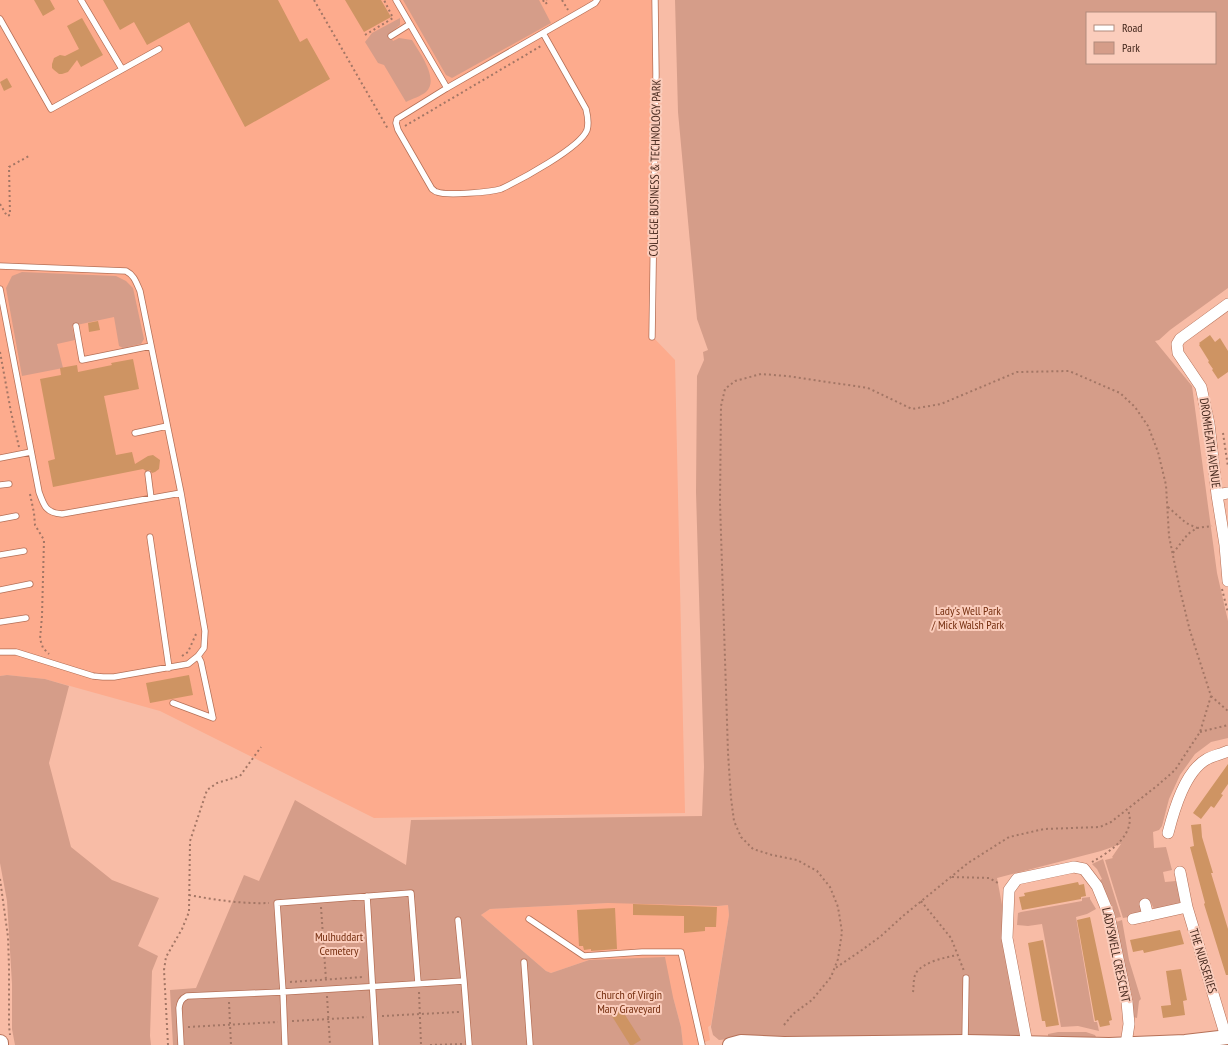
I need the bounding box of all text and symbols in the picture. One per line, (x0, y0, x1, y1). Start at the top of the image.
legend (1086, 12, 1216, 64)
text: Road (1122, 20, 1142, 35)
text: Park (1122, 40, 1140, 55)
street label: COLLEGE BUSINESS & TECHNOLOGY PARK (645, 79, 664, 257)
street label: DROMHEATH AVENUE (1197, 397, 1224, 489)
park label: Lady's Well Park / Mick Walsh Park (931, 603, 1004, 632)
street label: LADYSWELL CRESCENT (1099, 906, 1134, 1004)
street label: THE NURSERIES (1186, 927, 1220, 995)
park label: Mulhuddart Cemetery (315, 929, 364, 958)
park label: Church of Virgin Mary Graveyard (596, 987, 662, 1016)

